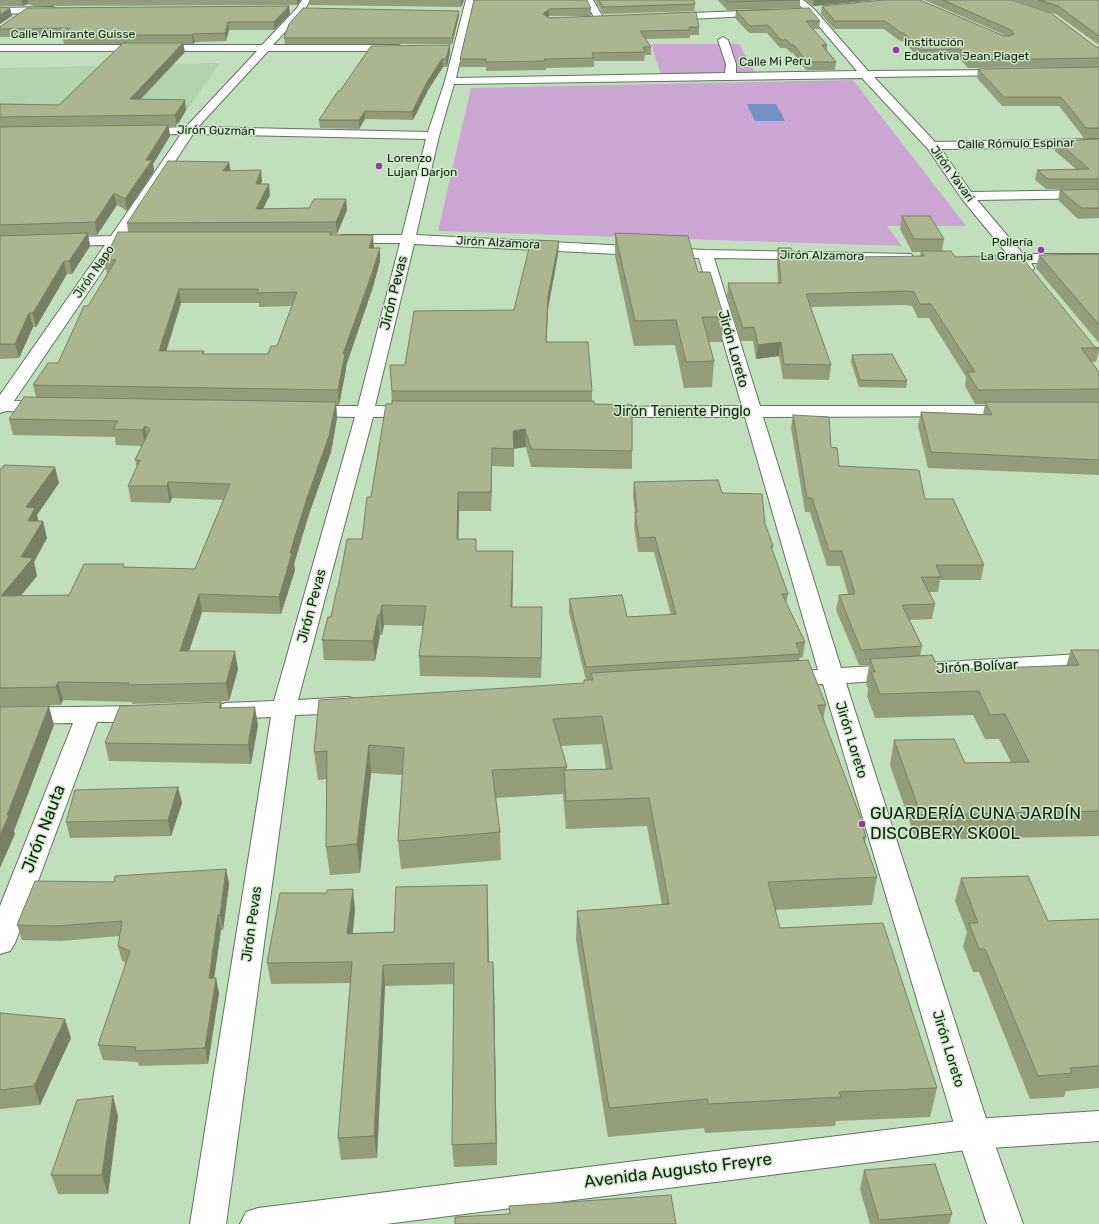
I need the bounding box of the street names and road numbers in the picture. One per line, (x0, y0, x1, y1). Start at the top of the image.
street label: Calle Almirante Guisse (11, 28, 135, 42)
street label: Calle Mi Peru (739, 54, 811, 70)
street label: Jirón Guzmán (177, 123, 255, 139)
street label: Calle Rómulo Espinar (957, 136, 1075, 152)
street label: Jirón Yavari (927, 143, 977, 205)
street label: Jirón Alzamora (455, 234, 541, 252)
street label: Jirón Napo (71, 243, 117, 301)
street label: Jirón Alzamora (780, 248, 864, 264)
street label: Jirón Pevas (377, 254, 411, 332)
street label: Jirón Loreto (714, 308, 752, 390)
street label: Jirón Teniente Pinglo (613, 404, 751, 420)
street label: Jirón Pevas (294, 567, 330, 645)
street label: Jirón Bolívar (936, 656, 1018, 678)
street label: Jirón Loreto (831, 699, 871, 781)
street label: Jirón Nauta (18, 782, 70, 876)
street label: Jirón Pevas (238, 885, 266, 963)
street label: Jirón Loreto (928, 1008, 968, 1090)
street label: Avenida Augusto Freyre (583, 1149, 773, 1193)

